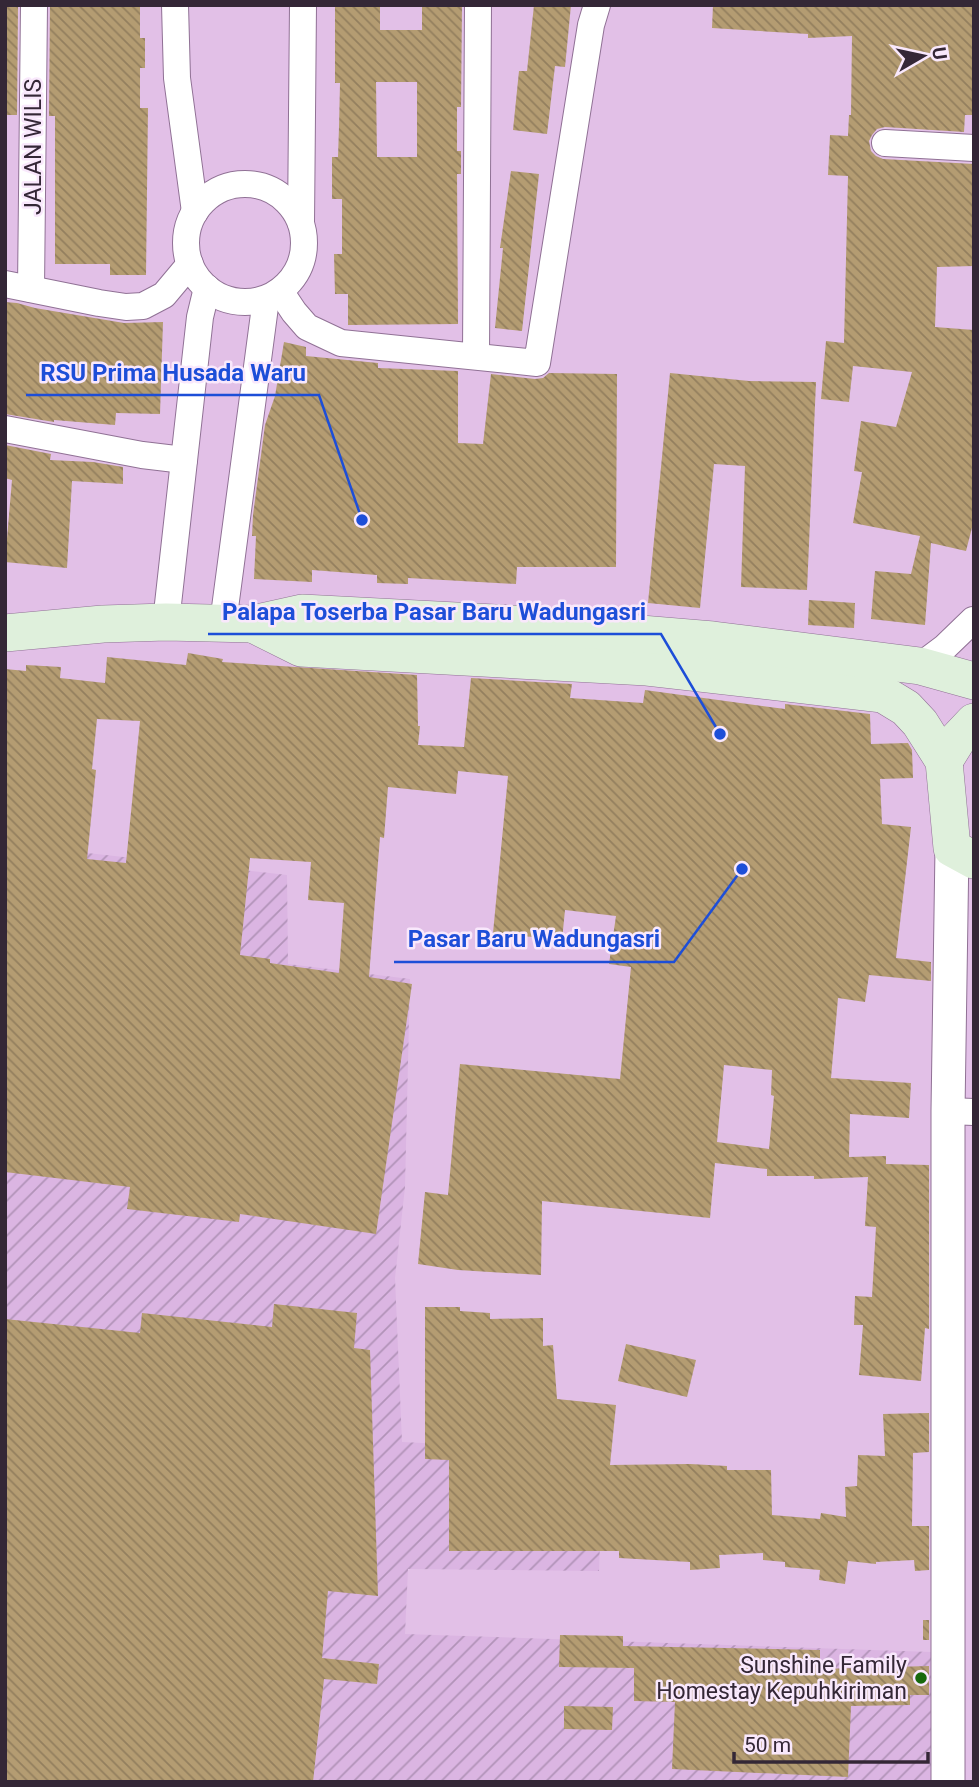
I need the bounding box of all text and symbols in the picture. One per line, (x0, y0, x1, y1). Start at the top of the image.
north arrow (888, 21, 958, 91)
text: U (927, 45, 952, 61)
street label: JALAN WILIS (20, 79, 47, 215)
callout: RSU Prima Husada Waru (26, 350, 319, 395)
text: RSU Prima Husada Waru (40, 359, 306, 387)
callout: Palapa Toserba Pasar Baru Wadungasri (208, 589, 661, 634)
text: Palapa Toserba Pasar Baru Wadungasri (222, 598, 646, 626)
callout: Pasar Baru Wadungasri (394, 917, 674, 962)
text: Pasar Baru Wadungasri (408, 925, 660, 953)
place label: Sunshine Family Homestay Kepuhkiriman (656, 1652, 907, 1705)
marker: Sunshine Family Homestay Kepuhkiriman (913, 1670, 929, 1686)
scale bar (734, 1720, 928, 1764)
text: 50 m (744, 1733, 791, 1757)

